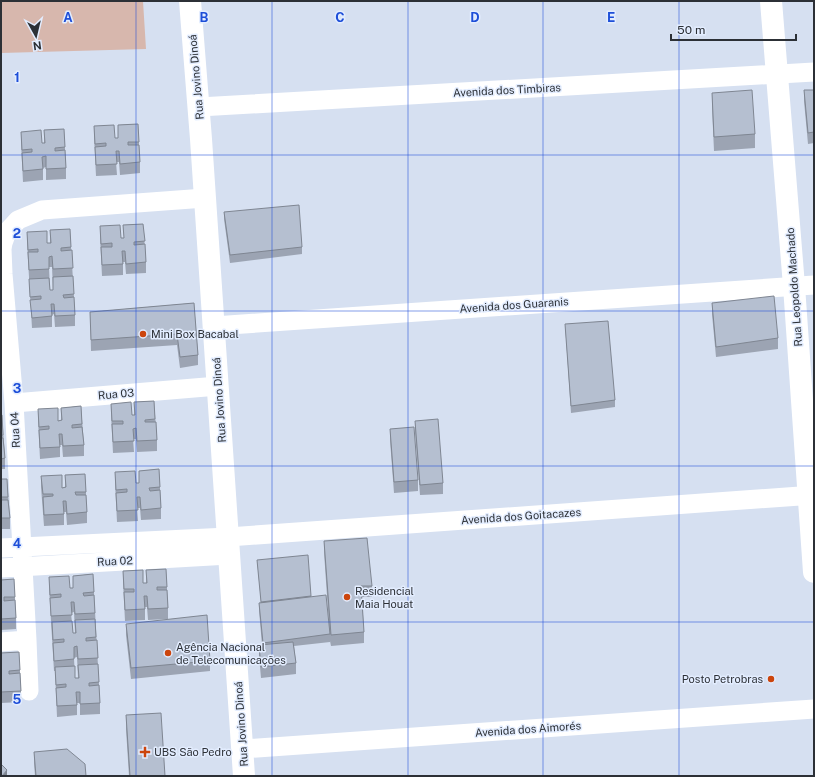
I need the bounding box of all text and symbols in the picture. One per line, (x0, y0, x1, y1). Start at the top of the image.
text: A (63, 10, 73, 25)
text: B (200, 10, 209, 25)
text: C (335, 10, 345, 25)
text: D (470, 10, 480, 25)
text: E (607, 10, 615, 25)
north arrow (16, 16, 56, 56)
scale bar (671, 16, 796, 42)
text: 50 m (677, 23, 705, 37)
street label: Rua Jovino Dinoá (186, 34, 206, 120)
text: N (32, 39, 42, 52)
text: 1 (14, 70, 20, 85)
street label: Avenida dos Timbiras (453, 81, 562, 99)
text: 2 (13, 226, 21, 241)
street label: Rua Leopoldo Machado (784, 227, 804, 347)
street label: Avenida dos Guaranis (459, 295, 569, 315)
place label: Mini Box Bacabal (151, 328, 239, 340)
marker: Mini Box Bacabal (138, 329, 148, 339)
street label: Rua Jovino Dinoá (210, 357, 228, 443)
text: 3 (13, 381, 22, 396)
street label: Rua 03 (97, 386, 135, 402)
street label: Rua 04 (8, 412, 22, 448)
street label: Avenida dos Goitacazes (461, 506, 582, 526)
text: 4 (13, 536, 22, 551)
street label: Rua 02 (97, 554, 134, 568)
place label: Residencial Maia Houat (355, 585, 414, 610)
marker: Residencial Maia Houat (342, 592, 352, 602)
place label: Agência Nacional de Telecomunicações (176, 641, 286, 667)
marker: Agência Nacional de Telecomunicações (163, 648, 173, 658)
place label: Posto Petrobras (682, 673, 763, 685)
marker: Posto Petrobras (766, 674, 776, 684)
street label: Rua Jovino Dinoá (232, 681, 250, 767)
text: 5 (13, 692, 22, 707)
street label: Avenida dos Aimorés (475, 719, 582, 739)
marker: UBS São Pedro (139, 746, 151, 758)
place label: UBS São Pedro (154, 746, 232, 758)

